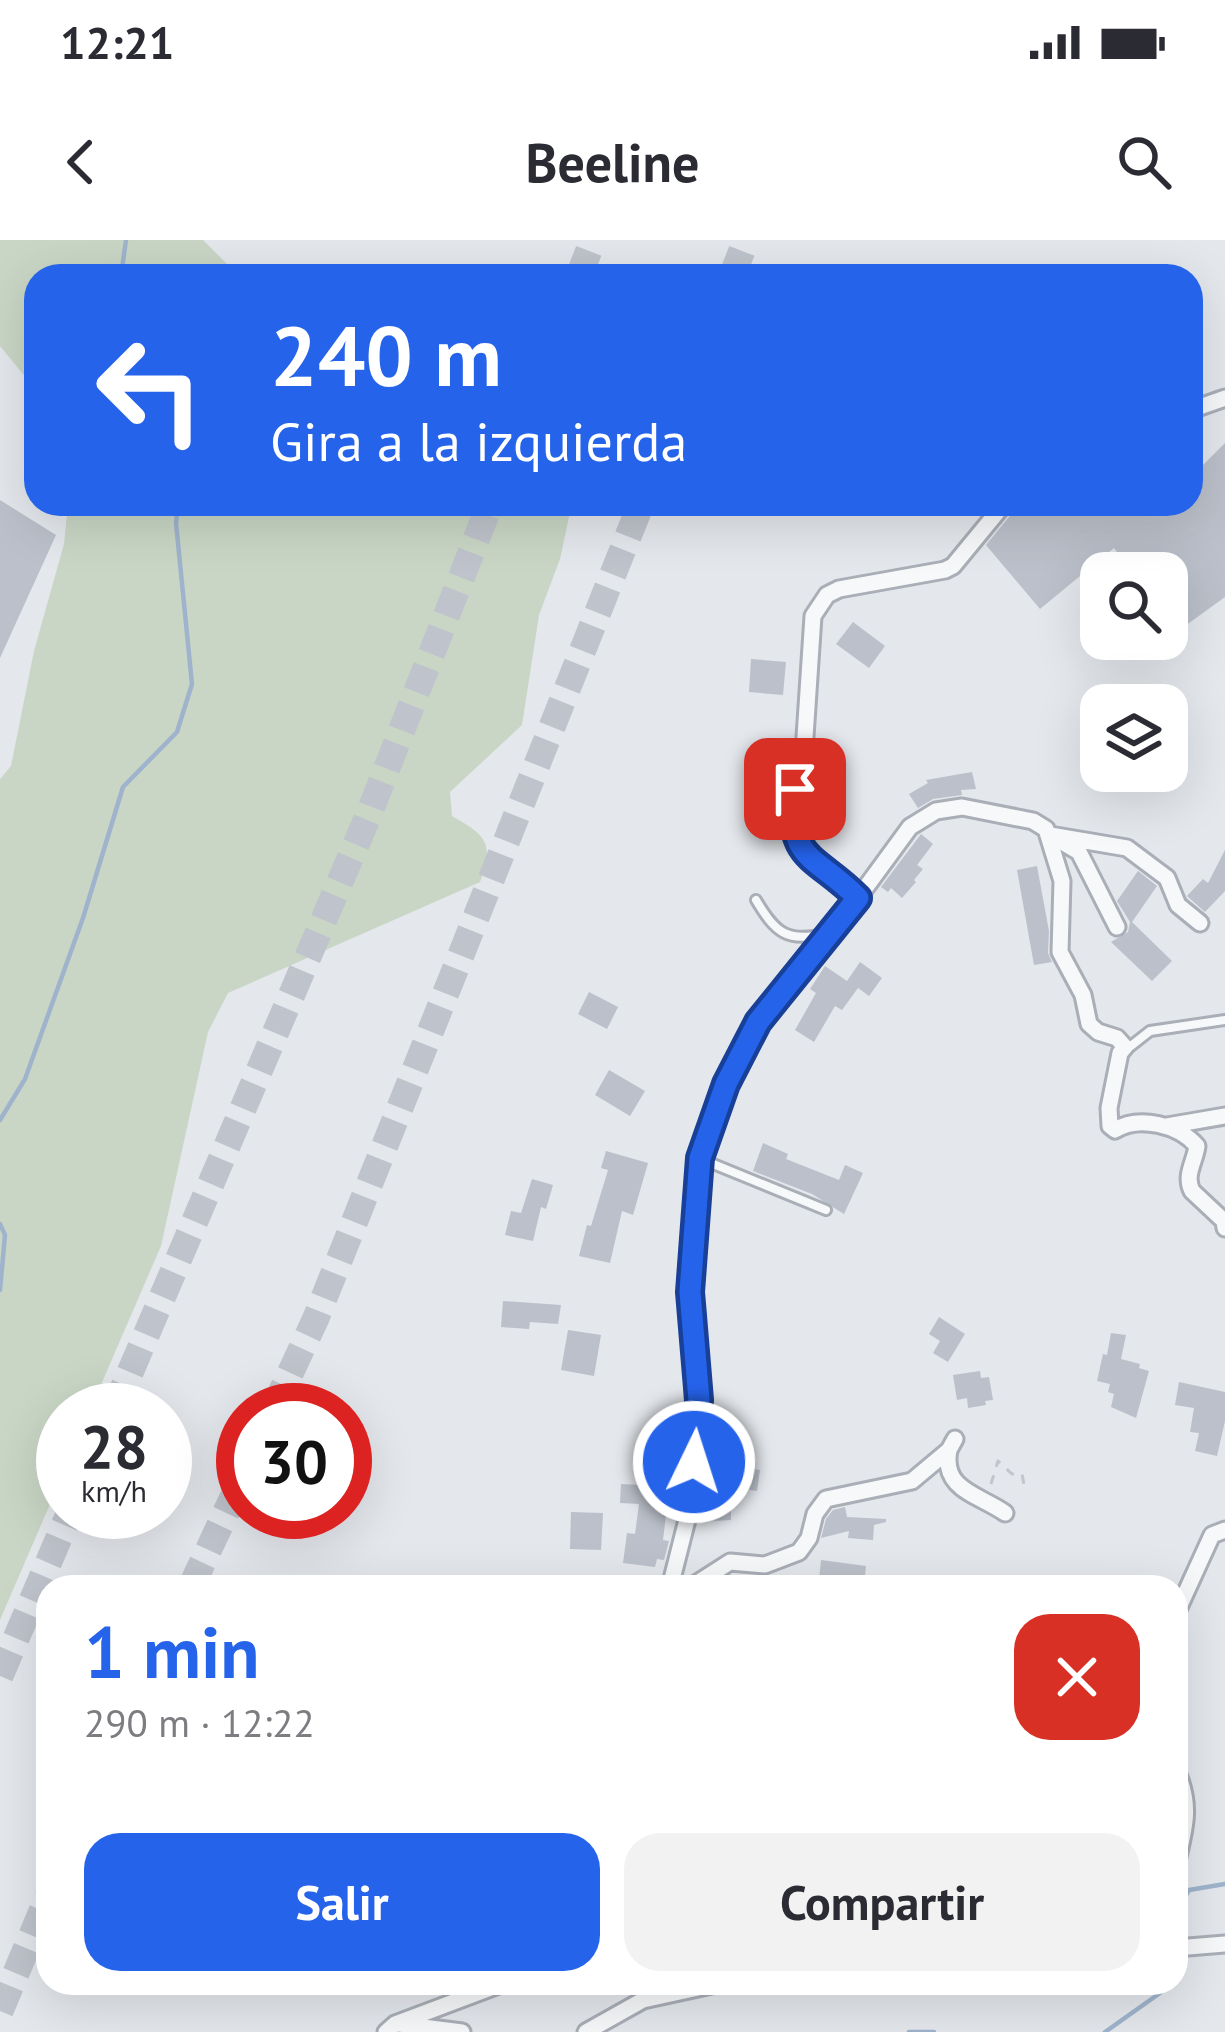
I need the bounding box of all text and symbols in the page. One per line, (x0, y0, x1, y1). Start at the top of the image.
text: 12:21 (60, 13, 174, 71)
text: Beeline (526, 127, 699, 197)
icon: back (48, 129, 114, 195)
icon: search (1111, 129, 1177, 195)
text: 240 m (270, 300, 502, 409)
icon: left (72, 312, 228, 468)
text: Gira a la izquierda (270, 406, 687, 476)
map controls (1080, 552, 1188, 792)
button: search (1080, 552, 1188, 660)
button: layers (1080, 684, 1188, 792)
pin (744, 738, 846, 840)
icon: arrive (762, 756, 828, 822)
speed limit sign: 30 (216, 1383, 372, 1539)
position arrow (631, 1399, 757, 1525)
text: 28 (80, 1407, 148, 1485)
text: km/h (81, 1471, 147, 1510)
text: 1 min (84, 1605, 260, 1698)
button: close (1014, 1614, 1140, 1740)
text: 290 m · 12:22 (84, 1697, 315, 1748)
button: Salir (84, 1833, 600, 1971)
button: Compartir (624, 1833, 1140, 1971)

